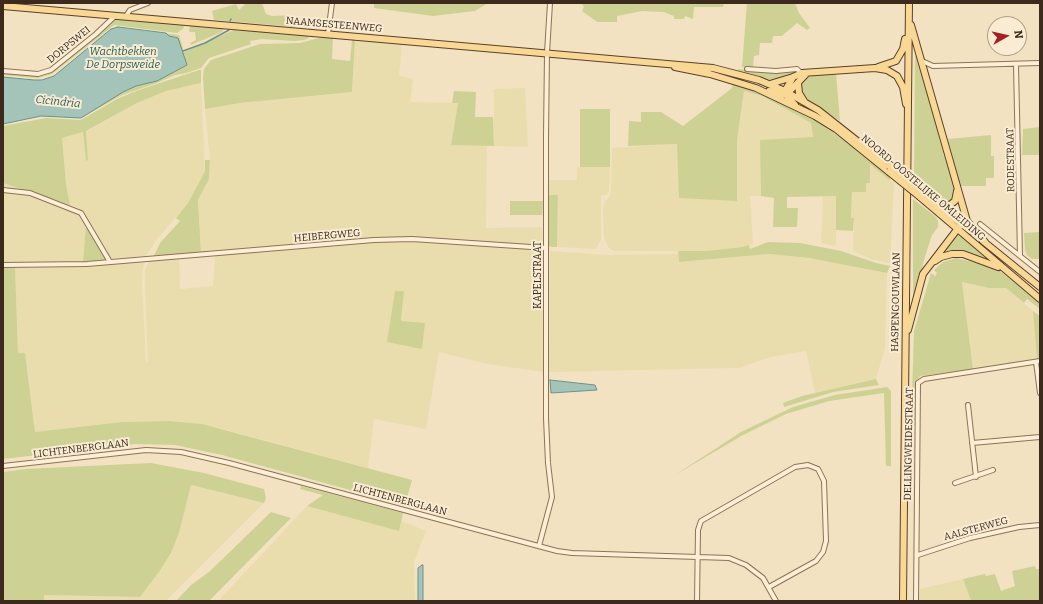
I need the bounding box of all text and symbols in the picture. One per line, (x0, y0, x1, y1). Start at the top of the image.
street label: NAAMSESTEENWEG (285, 15, 383, 35)
north arrow (987, 16, 1027, 56)
street label: DORPSWEI (45, 24, 93, 66)
text: N (1011, 29, 1025, 40)
water label: Wachtbekken De Dorpsweide (86, 45, 160, 71)
water label: Cicindria (35, 93, 81, 111)
street label: RODESTRAAT (1004, 128, 1018, 192)
street label: NOORD-OOSTELIJKE OMLEIDING (858, 133, 988, 243)
street label: HEIBERGWEG (293, 227, 361, 245)
street label: KAPELSTRAAT (532, 241, 544, 309)
street label: HASPENGOUWLAAN (889, 252, 903, 352)
street label: DELLINGWEIDESTRAAT (902, 387, 916, 501)
street label: LICHTENBERGLAAN (32, 437, 130, 461)
street label: LICHTENBERGLAAN (352, 482, 448, 518)
street label: AALSTERWEG (943, 515, 1009, 543)

